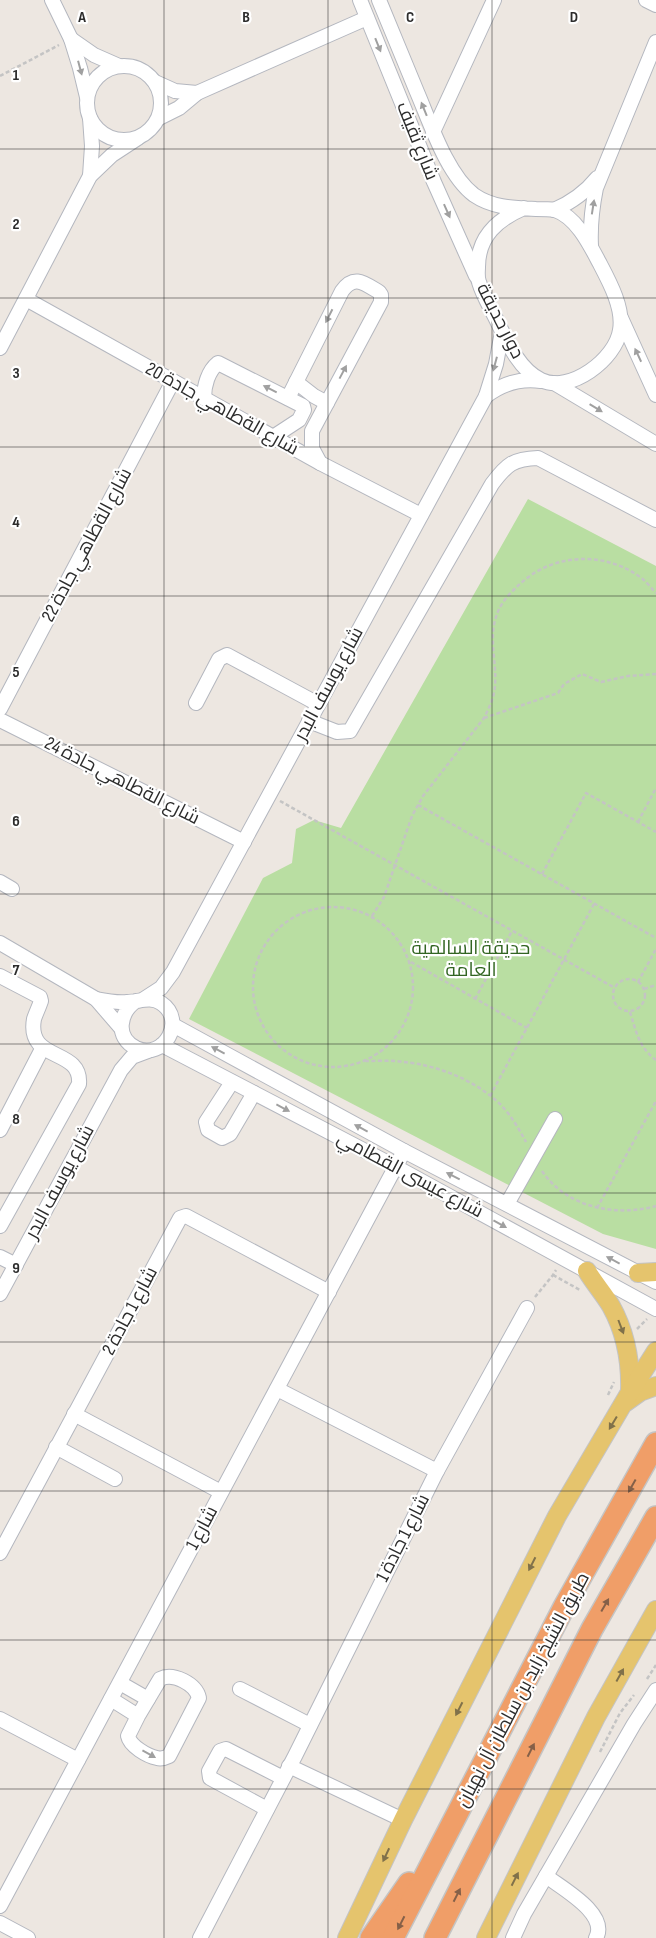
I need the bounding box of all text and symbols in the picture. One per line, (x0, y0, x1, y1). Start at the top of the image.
text: A (77, 8, 86, 27)
text: B (242, 8, 250, 27)
text: C (406, 8, 414, 27)
text: D (570, 8, 578, 27)
one-way arrow (374, 38, 382, 53)
one-way arrow (76, 61, 84, 76)
text: 1 (13, 66, 20, 85)
street label: شارع ثقيف (390, 98, 443, 184)
one-way arrow (419, 101, 427, 116)
one-way arrow (589, 199, 597, 215)
one-way arrow (443, 204, 451, 218)
text: 2 (12, 215, 20, 234)
street label: دوار حديقة (471, 279, 529, 363)
one-way arrow (325, 309, 333, 323)
one-way arrow (633, 348, 641, 362)
street label: شارع الةطاهي جادة 20 (140, 357, 303, 462)
one-way arrow (491, 357, 499, 372)
text: 3 (12, 364, 20, 383)
one-way arrow (339, 365, 348, 379)
one-way arrow (263, 385, 278, 393)
one-way arrow (589, 403, 602, 412)
street label: شارع الةطاهي جادة 22 (37, 464, 139, 627)
text: 4 (12, 513, 20, 532)
street label: شارع يوسف البدر (289, 623, 370, 746)
text: 5 (12, 663, 20, 682)
street label: شارع الةطاهي جادة 24 (40, 732, 203, 832)
text: 6 (12, 812, 20, 831)
park label: حديقة السالمية العامة (412, 937, 530, 982)
text: 7 (13, 961, 20, 980)
one-way arrow (211, 1046, 226, 1054)
one-way arrow (276, 1104, 290, 1112)
text: 8 (12, 1110, 20, 1129)
street label: شارع يوسف البدر (20, 1121, 101, 1244)
one-way arrow (354, 1124, 369, 1132)
street label: شارع عيسى القطامي (332, 1127, 487, 1225)
one-way arrow (446, 1172, 460, 1180)
one-way arrow (493, 1220, 507, 1228)
one-way arrow (606, 1256, 620, 1264)
text: 9 (12, 1259, 20, 1278)
street label: شارع 1 جادة 2 (97, 1263, 164, 1360)
one-way arrow (618, 1320, 625, 1335)
one-way arrow (608, 1417, 617, 1430)
one-way arrow (628, 1478, 636, 1493)
street label: شارع 1 جادة 1 (371, 1490, 436, 1586)
street label: شارع 1 (181, 1502, 224, 1554)
one-way arrow (528, 1557, 536, 1571)
street label: طريق الشيخ زايد بن سلطان آل نهيان (451, 1569, 596, 1812)
one-way arrow (601, 1599, 610, 1612)
one-way arrow (616, 1667, 624, 1682)
one-way arrow (455, 1702, 463, 1716)
one-way arrow (527, 1742, 535, 1757)
one-way arrow (141, 1750, 156, 1758)
one-way arrow (382, 1847, 391, 1862)
one-way arrow (511, 1872, 519, 1886)
one-way arrow (453, 1887, 461, 1902)
one-way arrow (397, 1916, 405, 1931)

